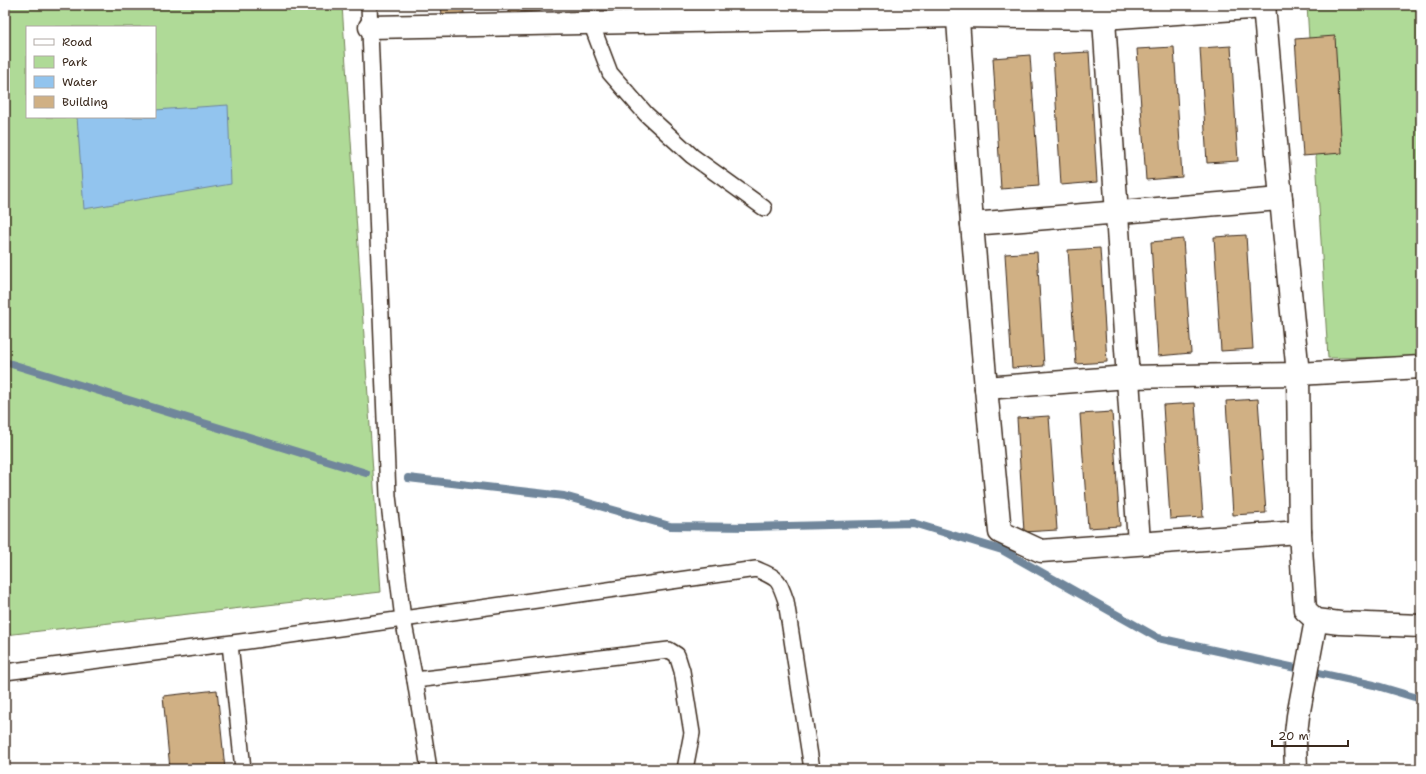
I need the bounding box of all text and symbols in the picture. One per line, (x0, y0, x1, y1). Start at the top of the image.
legend (26, 26, 156, 118)
text: Road (62, 34, 93, 50)
text: Park (62, 54, 88, 70)
text: Water (62, 74, 98, 90)
text: Building (62, 94, 108, 110)
scale bar (1272, 722, 1348, 748)
text: 20 m (1278, 728, 1309, 744)

